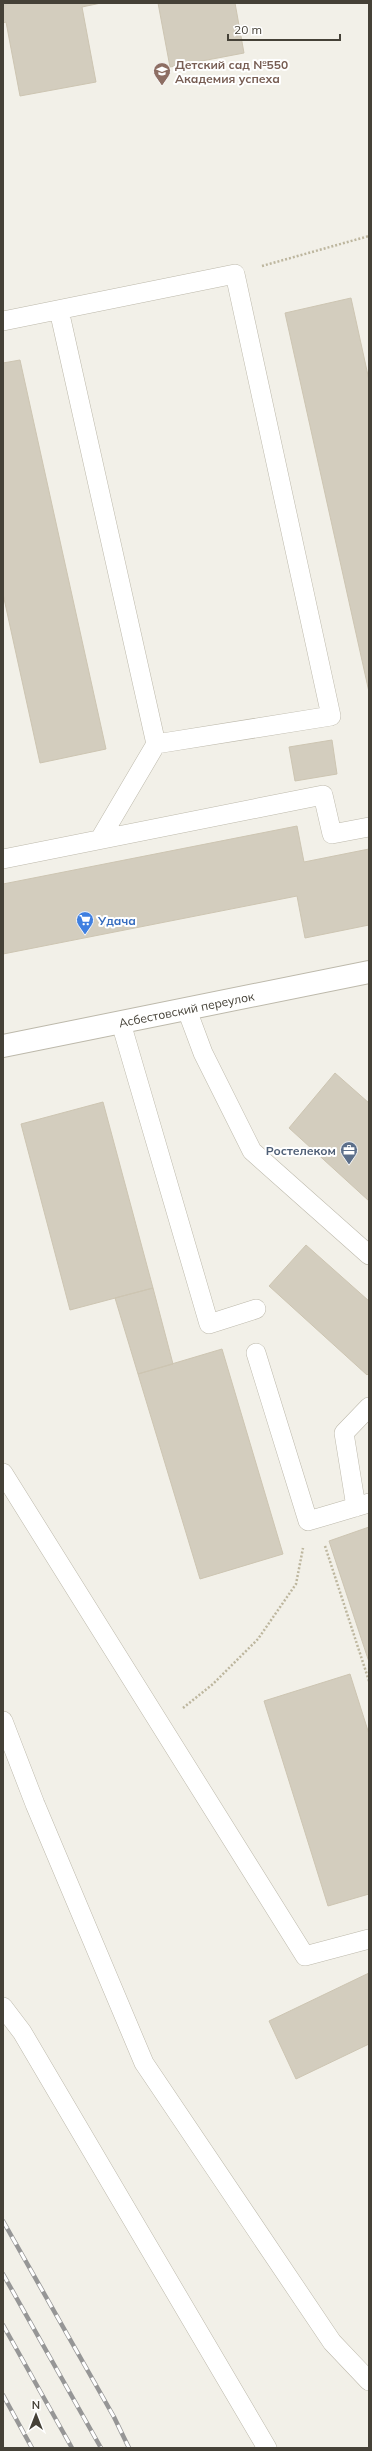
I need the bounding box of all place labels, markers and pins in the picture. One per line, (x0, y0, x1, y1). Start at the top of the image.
place label: Детский сад №550 Академия успеха (175, 57, 288, 86)
school or university icon: Детский сад №550 Академия успеха (152, 61, 172, 86)
supermarket icon: Удача (75, 910, 95, 935)
place label: Удача (97, 913, 136, 928)
office icon: Ростелеком (339, 1140, 359, 1165)
place label: Ростелеком (266, 1143, 336, 1158)

